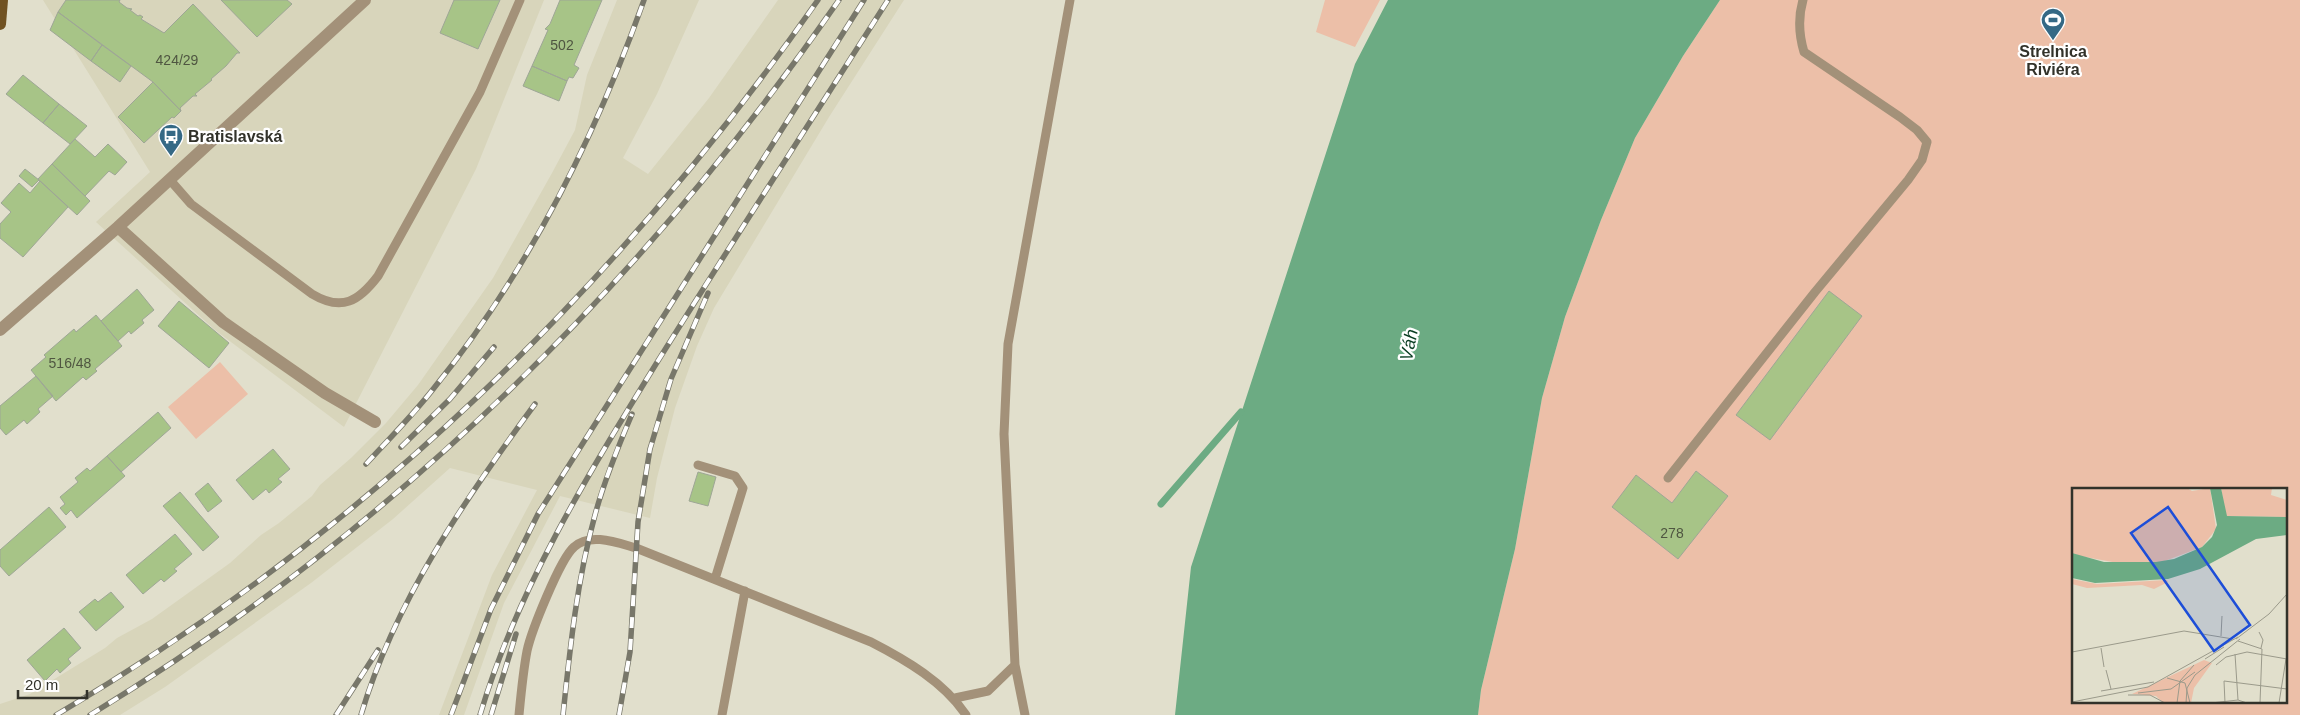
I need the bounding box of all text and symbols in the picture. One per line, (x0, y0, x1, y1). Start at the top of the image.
sports icon: Strelnica Riviéra (2040, 7, 2066, 41)
house number: 502 (550, 37, 574, 53)
place label: Strelnica Riviéra (2019, 43, 2087, 78)
house number: 424/29 (156, 52, 199, 68)
bus stop icon: Bratislavská (158, 123, 184, 157)
place label: Bratislavská (188, 128, 282, 145)
water label: Váh (1396, 327, 1422, 363)
house number: 516/48 (49, 355, 92, 371)
inset map (2072, 488, 2288, 702)
house number: 278 (1660, 525, 1684, 541)
scale bar (18, 668, 86, 700)
text: 20 m (25, 676, 58, 693)

